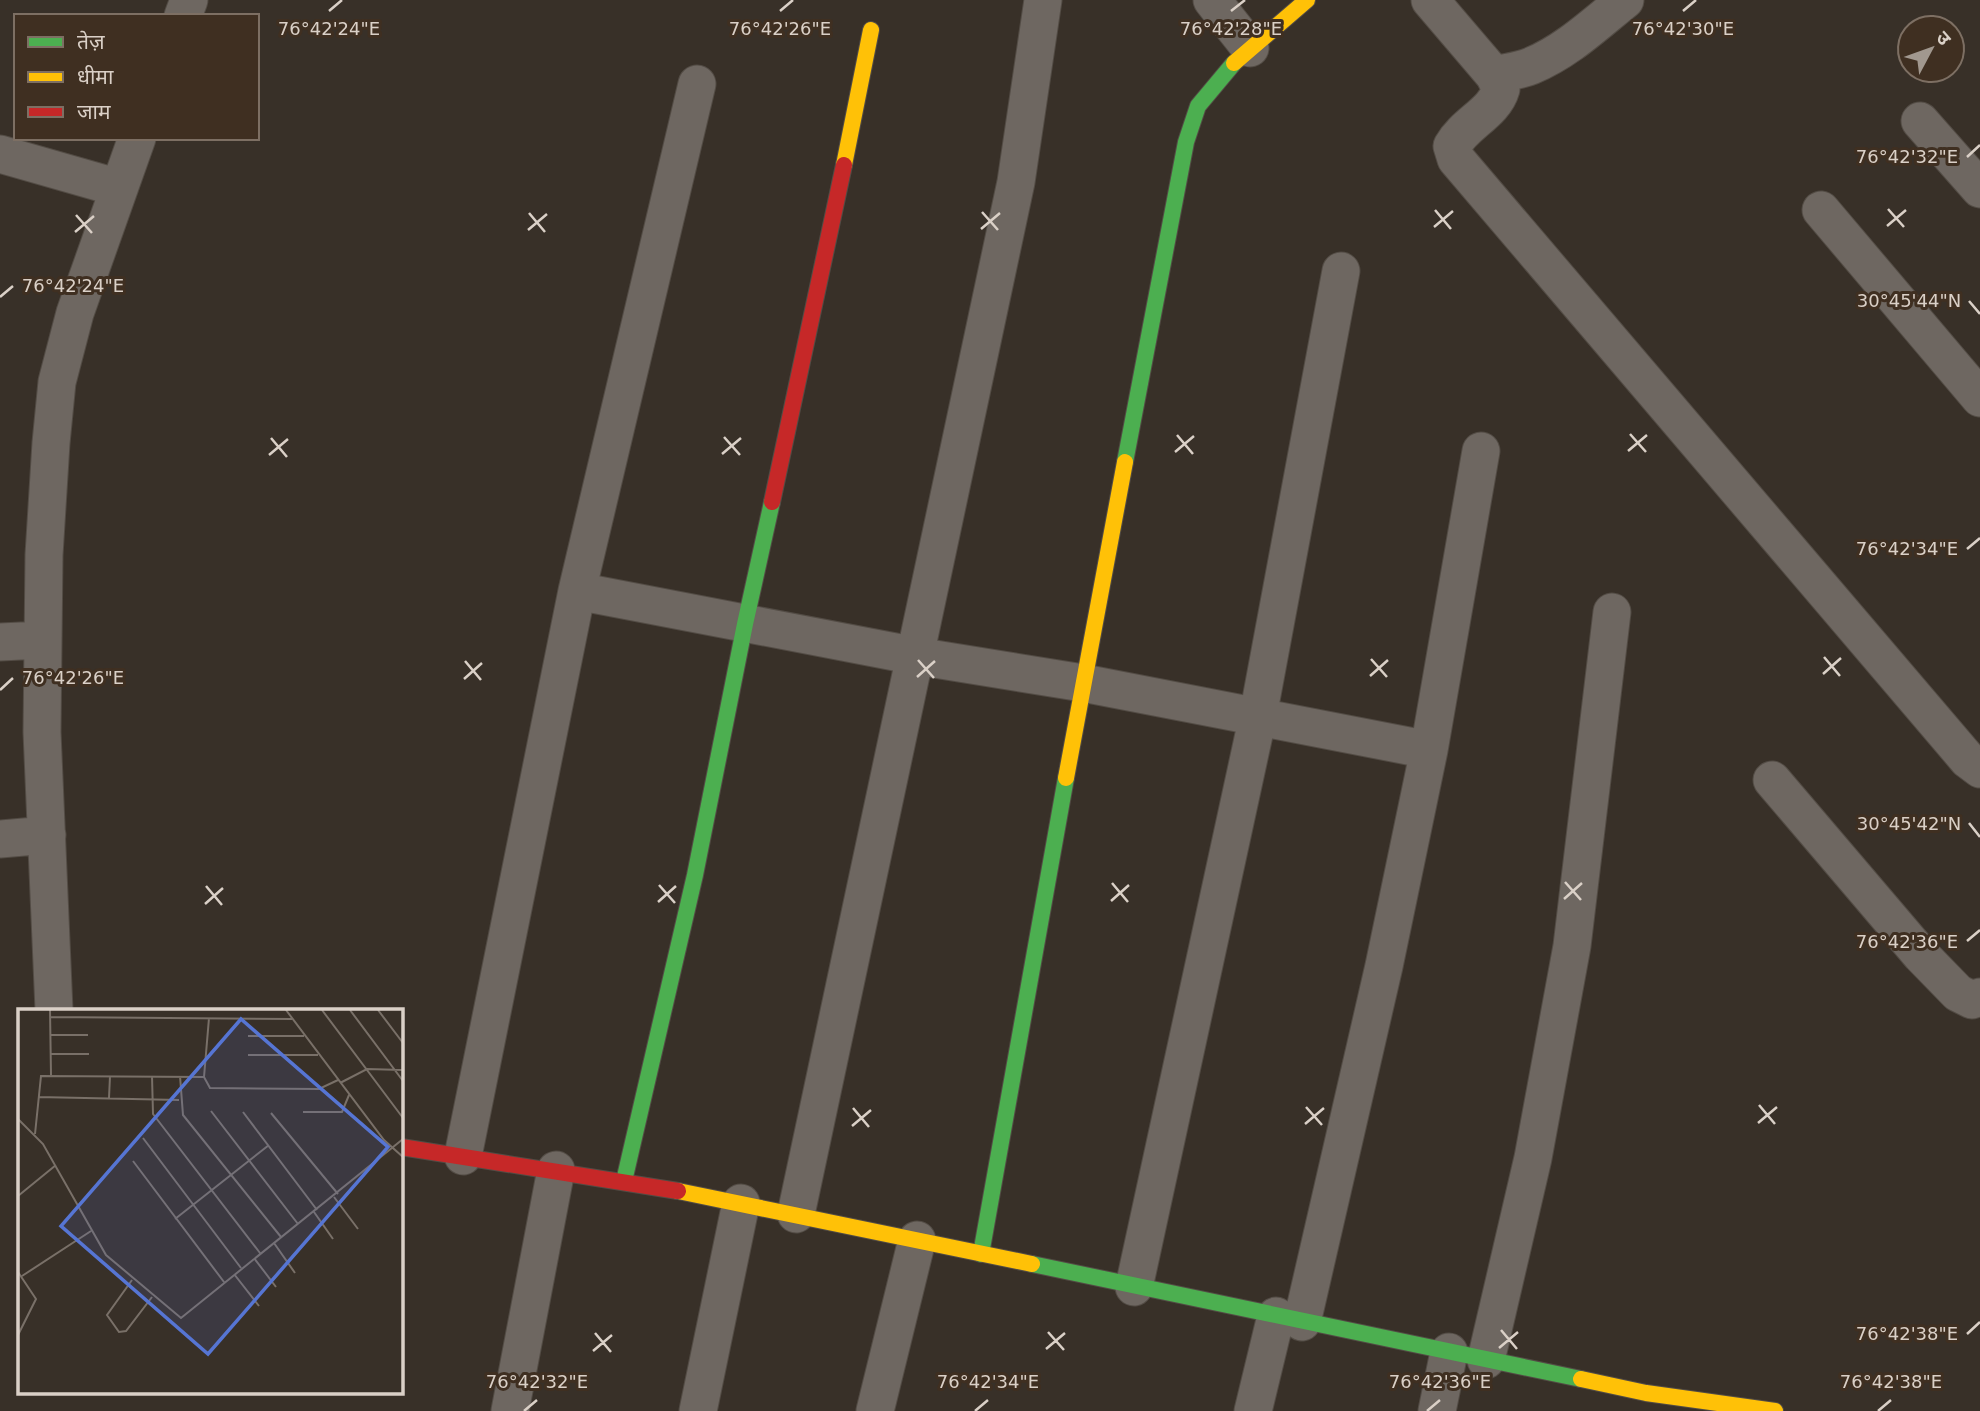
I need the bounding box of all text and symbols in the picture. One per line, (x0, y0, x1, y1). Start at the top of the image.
legend (14, 14, 259, 140)
north arrow (1896, 14, 1966, 84)
text: 76°42'24"E (278, 18, 380, 39)
text: 76°42'26"E (729, 18, 831, 39)
text: 76°42'28"E (1180, 18, 1282, 39)
text: 76°42'30"E (1632, 18, 1734, 39)
text: उ (1932, 26, 1956, 50)
text: तेज़ (77, 30, 105, 54)
text: धीमा (77, 65, 114, 89)
text: जाम (77, 100, 111, 124)
text: 76°42'32"E (1856, 146, 1958, 167)
text: 76°42'24"E (22, 275, 124, 296)
text: 30°45'44"N (1857, 290, 1961, 311)
text: 76°42'34"E (1856, 538, 1958, 559)
text: 76°42'26"E (22, 667, 124, 688)
text: 30°45'42"N (1857, 813, 1961, 834)
text: 76°42'36"E (1856, 931, 1958, 952)
inset map (18, 1009, 402, 1394)
text: 76°42'38"E (1856, 1323, 1958, 1344)
text: 76°42'32"E (486, 1371, 588, 1392)
text: 76°42'34"E (937, 1371, 1039, 1392)
text: 76°42'36"E (1389, 1371, 1491, 1392)
text: 76°42'38"E (1840, 1371, 1942, 1392)

